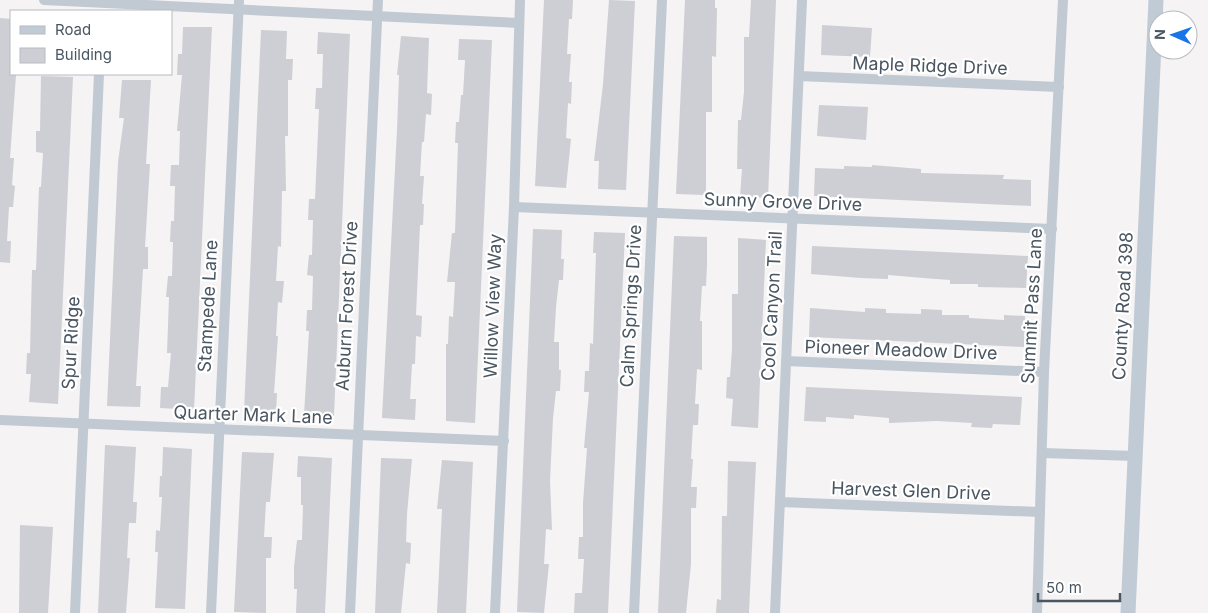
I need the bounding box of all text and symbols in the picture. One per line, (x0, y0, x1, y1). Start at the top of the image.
legend (10, 10, 172, 75)
north arrow (1148, 10, 1198, 60)
text: Road (55, 20, 91, 39)
text: N (1151, 29, 1168, 40)
text: Building (55, 45, 112, 64)
street label: Maple Ridge Drive (852, 52, 1008, 79)
street label: Sunny Grove Drive (703, 188, 863, 215)
street label: Auburn Forest Drive (332, 220, 361, 392)
street label: Calm Springs Drive (616, 224, 645, 388)
street label: Summit Pass Lane (1017, 227, 1046, 384)
street label: Cool Canyon Trail (757, 230, 786, 382)
street label: County Road 398 (1108, 231, 1137, 381)
street label: Willow View Way (479, 233, 506, 379)
street label: Stampede Lane (194, 239, 221, 373)
street label: Spur Ridge (58, 296, 83, 390)
street label: Pioneer Meadow Drive (804, 336, 998, 363)
street label: Quarter Mark Lane (173, 401, 333, 428)
street label: Harvest Glen Drive (831, 477, 991, 504)
scale bar (1038, 570, 1120, 602)
text: 50 m (1046, 578, 1082, 597)

